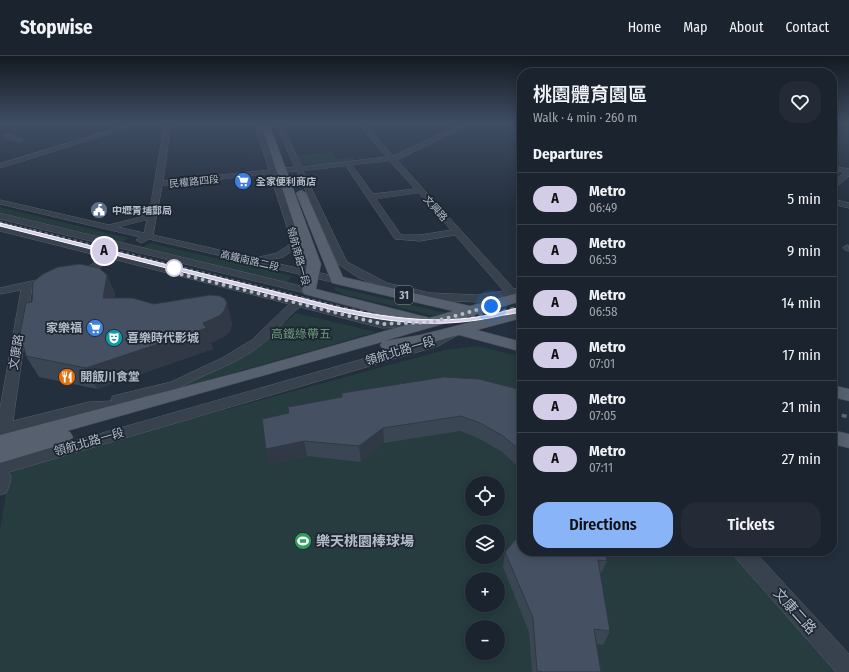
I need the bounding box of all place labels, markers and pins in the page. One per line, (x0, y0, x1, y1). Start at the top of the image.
supermarket icon: 全家便利商店 (233, 171, 253, 191)
place label: 全家便利商店 (256, 176, 316, 188)
public building icon: 中壢青埔郵局 (89, 200, 109, 220)
place label: 中壢青埔郵局 (112, 205, 172, 217)
unlabelled marker (165, 259, 183, 277)
supermarket icon: 家樂福 (85, 318, 105, 338)
place label: 家樂福 (46, 321, 82, 335)
theatre icon: 喜樂時代影城 (104, 328, 124, 348)
place label: 喜樂時代影城 (127, 331, 199, 345)
restaurant icon: 開飯川食堂 (57, 367, 77, 387)
place label: 開飯川食堂 (80, 370, 140, 384)
sports icon: 樂天桃園棒球場 (293, 531, 313, 551)
place label: 樂天桃園棒球場 (316, 533, 414, 550)

